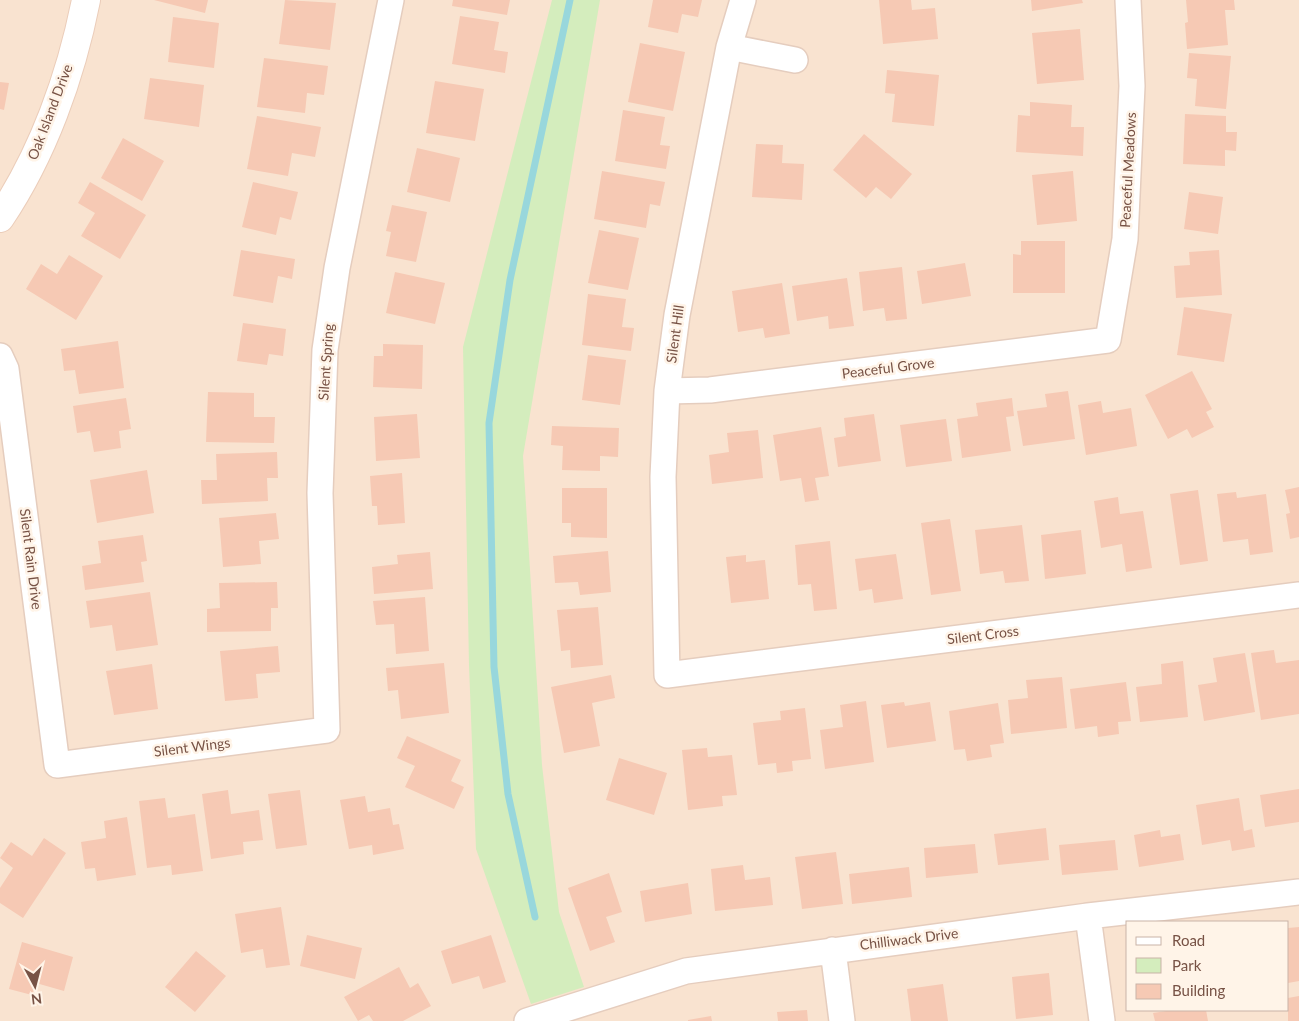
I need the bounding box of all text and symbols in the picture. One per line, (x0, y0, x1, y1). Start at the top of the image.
street label: Oak Island Drive (23, 61, 76, 162)
street label: Peaceful Meadows (1116, 112, 1139, 228)
street label: Silent Hill (662, 304, 687, 364)
street label: Silent Spring (314, 323, 337, 401)
street label: Peaceful Grove (841, 353, 935, 382)
street label: Silent Rain Drive (17, 507, 46, 610)
street label: Silent Cross (946, 622, 1020, 647)
street label: Silent Wings (153, 733, 231, 760)
legend (1126, 921, 1289, 1011)
street label: Chilliwack Drive (859, 924, 959, 953)
text: Road (1172, 931, 1205, 949)
text: Park (1172, 956, 1202, 974)
north arrow (10, 961, 60, 1011)
text: Building (1172, 981, 1225, 999)
text: N (30, 990, 43, 1008)

